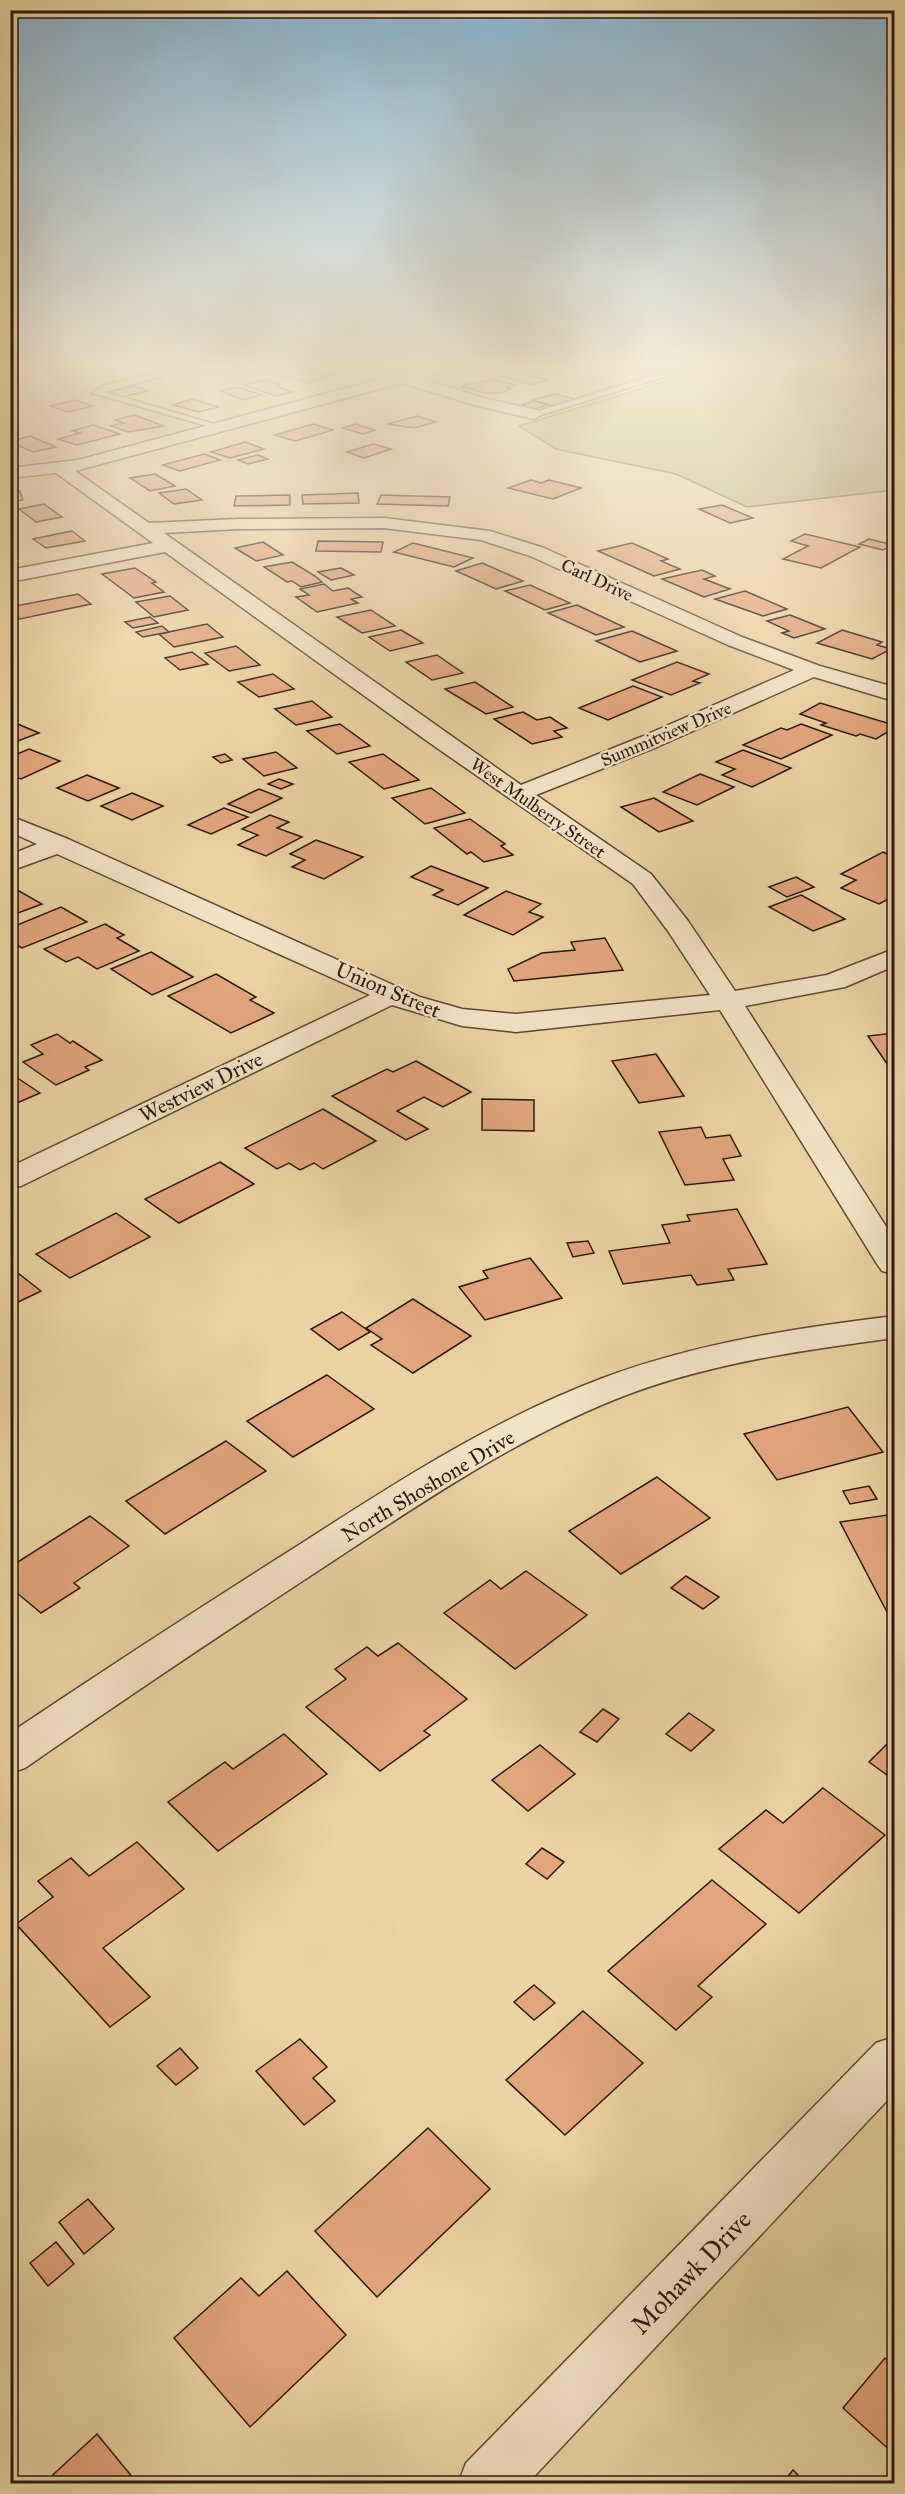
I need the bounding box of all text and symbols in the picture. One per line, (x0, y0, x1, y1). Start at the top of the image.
street label: Carl Drive (558, 554, 636, 606)
street label: Summitview Drive (597, 697, 735, 771)
street label: West Mulberry Street (466, 753, 610, 863)
street label: Union Street (331, 956, 445, 1024)
street label: Westview Drive (135, 1046, 267, 1128)
street label: North Shoshone Drive (337, 1424, 519, 1548)
street label: Mohawk Drive (624, 2203, 758, 2340)

